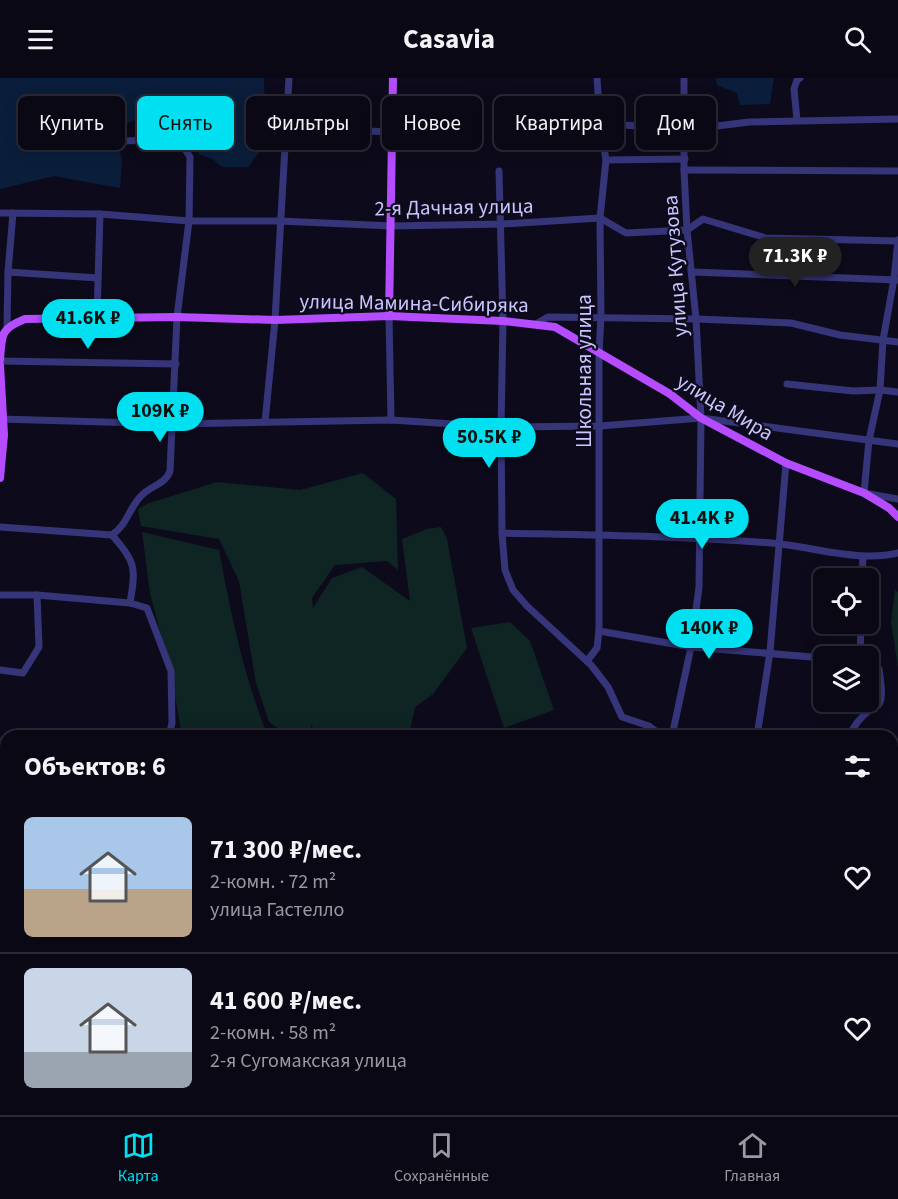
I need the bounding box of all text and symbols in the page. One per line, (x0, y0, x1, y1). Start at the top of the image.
text: Casavia (403, 20, 495, 59)
icon: menu (24, 23, 57, 56)
icon: search (841, 23, 874, 56)
chip: Купить (18, 96, 125, 150)
chip: Снять (137, 96, 234, 150)
chip: Фильтры (246, 96, 370, 150)
chip: Новое (382, 96, 482, 150)
chip: Квартира (494, 96, 624, 150)
chip: Дом (636, 96, 716, 150)
street label: 2-я Дачная улица (374, 191, 534, 223)
street label: улица Кутузова (655, 194, 695, 338)
pin: 71.3K ₽ (740, 237, 850, 288)
text: 71.3K ₽ (763, 242, 827, 270)
street label: улица Мамина-Сибиряка (299, 286, 529, 320)
street label: Школьная улица (569, 294, 599, 448)
pin: 41.6K ₽ (33, 299, 143, 350)
text: 41.6K ₽ (56, 304, 120, 332)
street label: улица Мира (671, 366, 779, 448)
pin: 109K ₽ (111, 392, 209, 443)
text: 109K ₽ (131, 397, 189, 425)
pin: 50.5K ₽ (434, 418, 544, 469)
text: 50.5K ₽ (457, 423, 521, 451)
pin: 41.4K ₽ (647, 499, 757, 550)
text: 41.4K ₽ (670, 504, 734, 532)
map controls (813, 568, 879, 712)
button: locate (813, 568, 879, 634)
pin: 140K ₽ (660, 609, 758, 660)
text: 140K ₽ (680, 614, 738, 642)
button: layers (813, 646, 879, 712)
text: Объектов: 6 (24, 748, 166, 785)
icon: filters (841, 750, 874, 783)
text: 71 300 ₽/мес. (210, 831, 362, 868)
icon: home (72, 841, 144, 913)
icon: heart (841, 861, 874, 894)
text: 2-комн. · 72 m² (210, 868, 336, 896)
text: улица Гастелло (210, 896, 344, 924)
text: 41 600 ₽/мес. (210, 982, 362, 1019)
icon: home (72, 992, 144, 1064)
icon: heart (841, 1012, 874, 1045)
text: 2-комн. · 58 m² (210, 1019, 336, 1047)
text: 2-я Сугомакская улица (210, 1047, 407, 1075)
tab: Карта (118, 1129, 159, 1187)
tab: Сохранённые (394, 1129, 489, 1187)
tab: Главная (724, 1129, 780, 1187)

